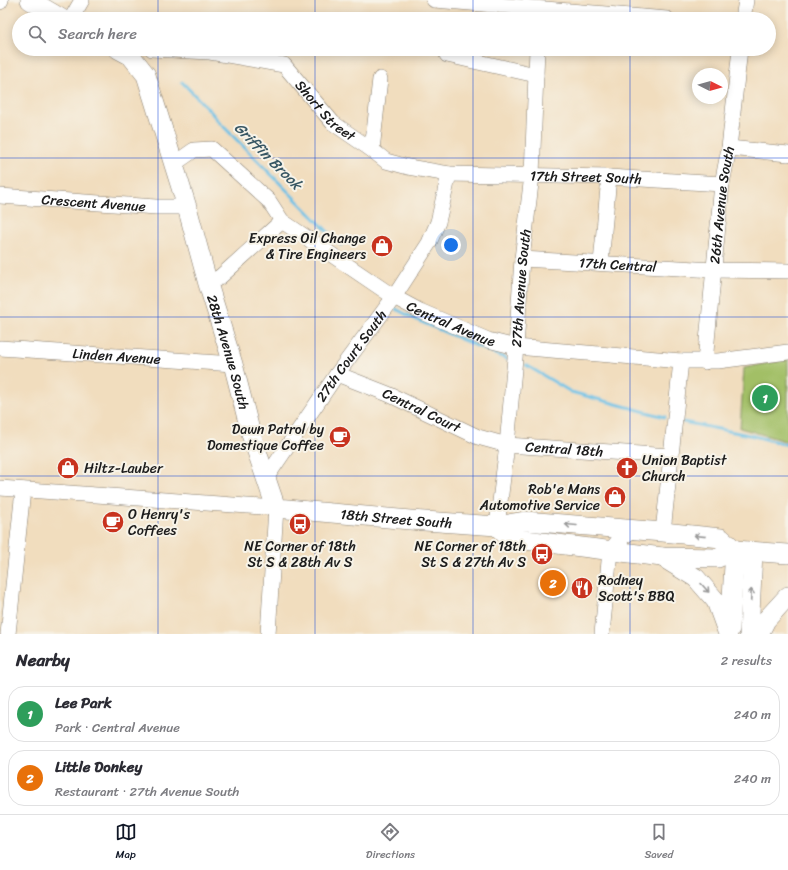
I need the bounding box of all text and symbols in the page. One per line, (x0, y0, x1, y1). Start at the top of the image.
search box (12, 12, 776, 56)
text: Search here (58, 21, 137, 47)
icon: search (26, 23, 48, 45)
north arrow (692, 68, 728, 104)
street label: Short Street (289, 74, 362, 148)
water label: Griffin Brook (228, 116, 310, 198)
street label: 26th Avenue South (702, 144, 742, 265)
street label: 17th Street South (530, 163, 643, 192)
street label: Crescent Avenue (41, 186, 147, 219)
place label: Express Oil Change & Tire Engineers (249, 226, 366, 267)
street label: 27th Avenue South (504, 228, 538, 348)
shop icon: Express Oil Change & Tire Engineers (369, 233, 395, 259)
your location (441, 235, 461, 255)
street label: 17th Central (578, 250, 658, 279)
street label: 28th Avenue South (200, 291, 257, 412)
street label: Central Avenue (402, 293, 498, 354)
street label: 27th Court South (309, 304, 393, 407)
street label: Linden Avenue (72, 341, 162, 372)
street label: Central Court (379, 380, 466, 440)
pin: 1 (752, 383, 778, 413)
place label: Dawn Patrol by Domestique Coffee (207, 417, 325, 458)
cafe icon: Dawn Patrol by Domestique Coffee (327, 424, 353, 450)
street label: Central 18th (525, 434, 604, 464)
place label: Union Baptist Church (642, 448, 728, 489)
shop icon: Hiltz-Lauber (55, 455, 81, 481)
church icon: Union Baptist Church (614, 455, 640, 481)
place label: Hiltz-Lauber (84, 456, 164, 481)
place label: Rob'e Mans Automotive Service (479, 477, 600, 518)
shop icon: Rob'e Mans Automotive Service (602, 484, 628, 510)
street label: 18th Street South (339, 501, 453, 535)
place label: O Henry's Coffees (128, 502, 191, 543)
cafe icon: O Henry's Coffees (100, 509, 126, 535)
bus stop icon: NE Corner of 18th St S & 28th Av S (287, 511, 313, 537)
one-way arrow (565, 521, 578, 528)
one-way arrow (694, 533, 707, 540)
place label: NE Corner of 18th St S & 28th Av S (244, 534, 356, 575)
place label: NE Corner of 18th St S & 27th Av S (415, 534, 526, 575)
bus stop icon: NE Corner of 18th St S & 27th Av S (529, 541, 555, 567)
pin: 2 (540, 568, 566, 598)
place label: Rodney Scott's BBQ (598, 568, 675, 609)
restaurant icon: Rodney Scott's BBQ (569, 575, 595, 601)
one-way arrow (700, 583, 709, 593)
one-way arrow (747, 589, 755, 602)
text: Nearby (16, 645, 70, 675)
text: 2 results (721, 649, 772, 672)
text: Lee Park (55, 690, 112, 716)
text: 1 (27, 703, 33, 726)
text: 240 m (734, 703, 771, 726)
text: Park · Central Avenue (55, 716, 180, 739)
text: Little Donkey (55, 754, 142, 780)
text: 2 (26, 767, 34, 790)
text: 240 m (734, 767, 771, 790)
text: Restaurant · 27th Avenue South (55, 780, 239, 803)
tab: Map (115, 821, 137, 864)
tab: Directions (366, 821, 415, 864)
tab: Saved (644, 821, 673, 864)

